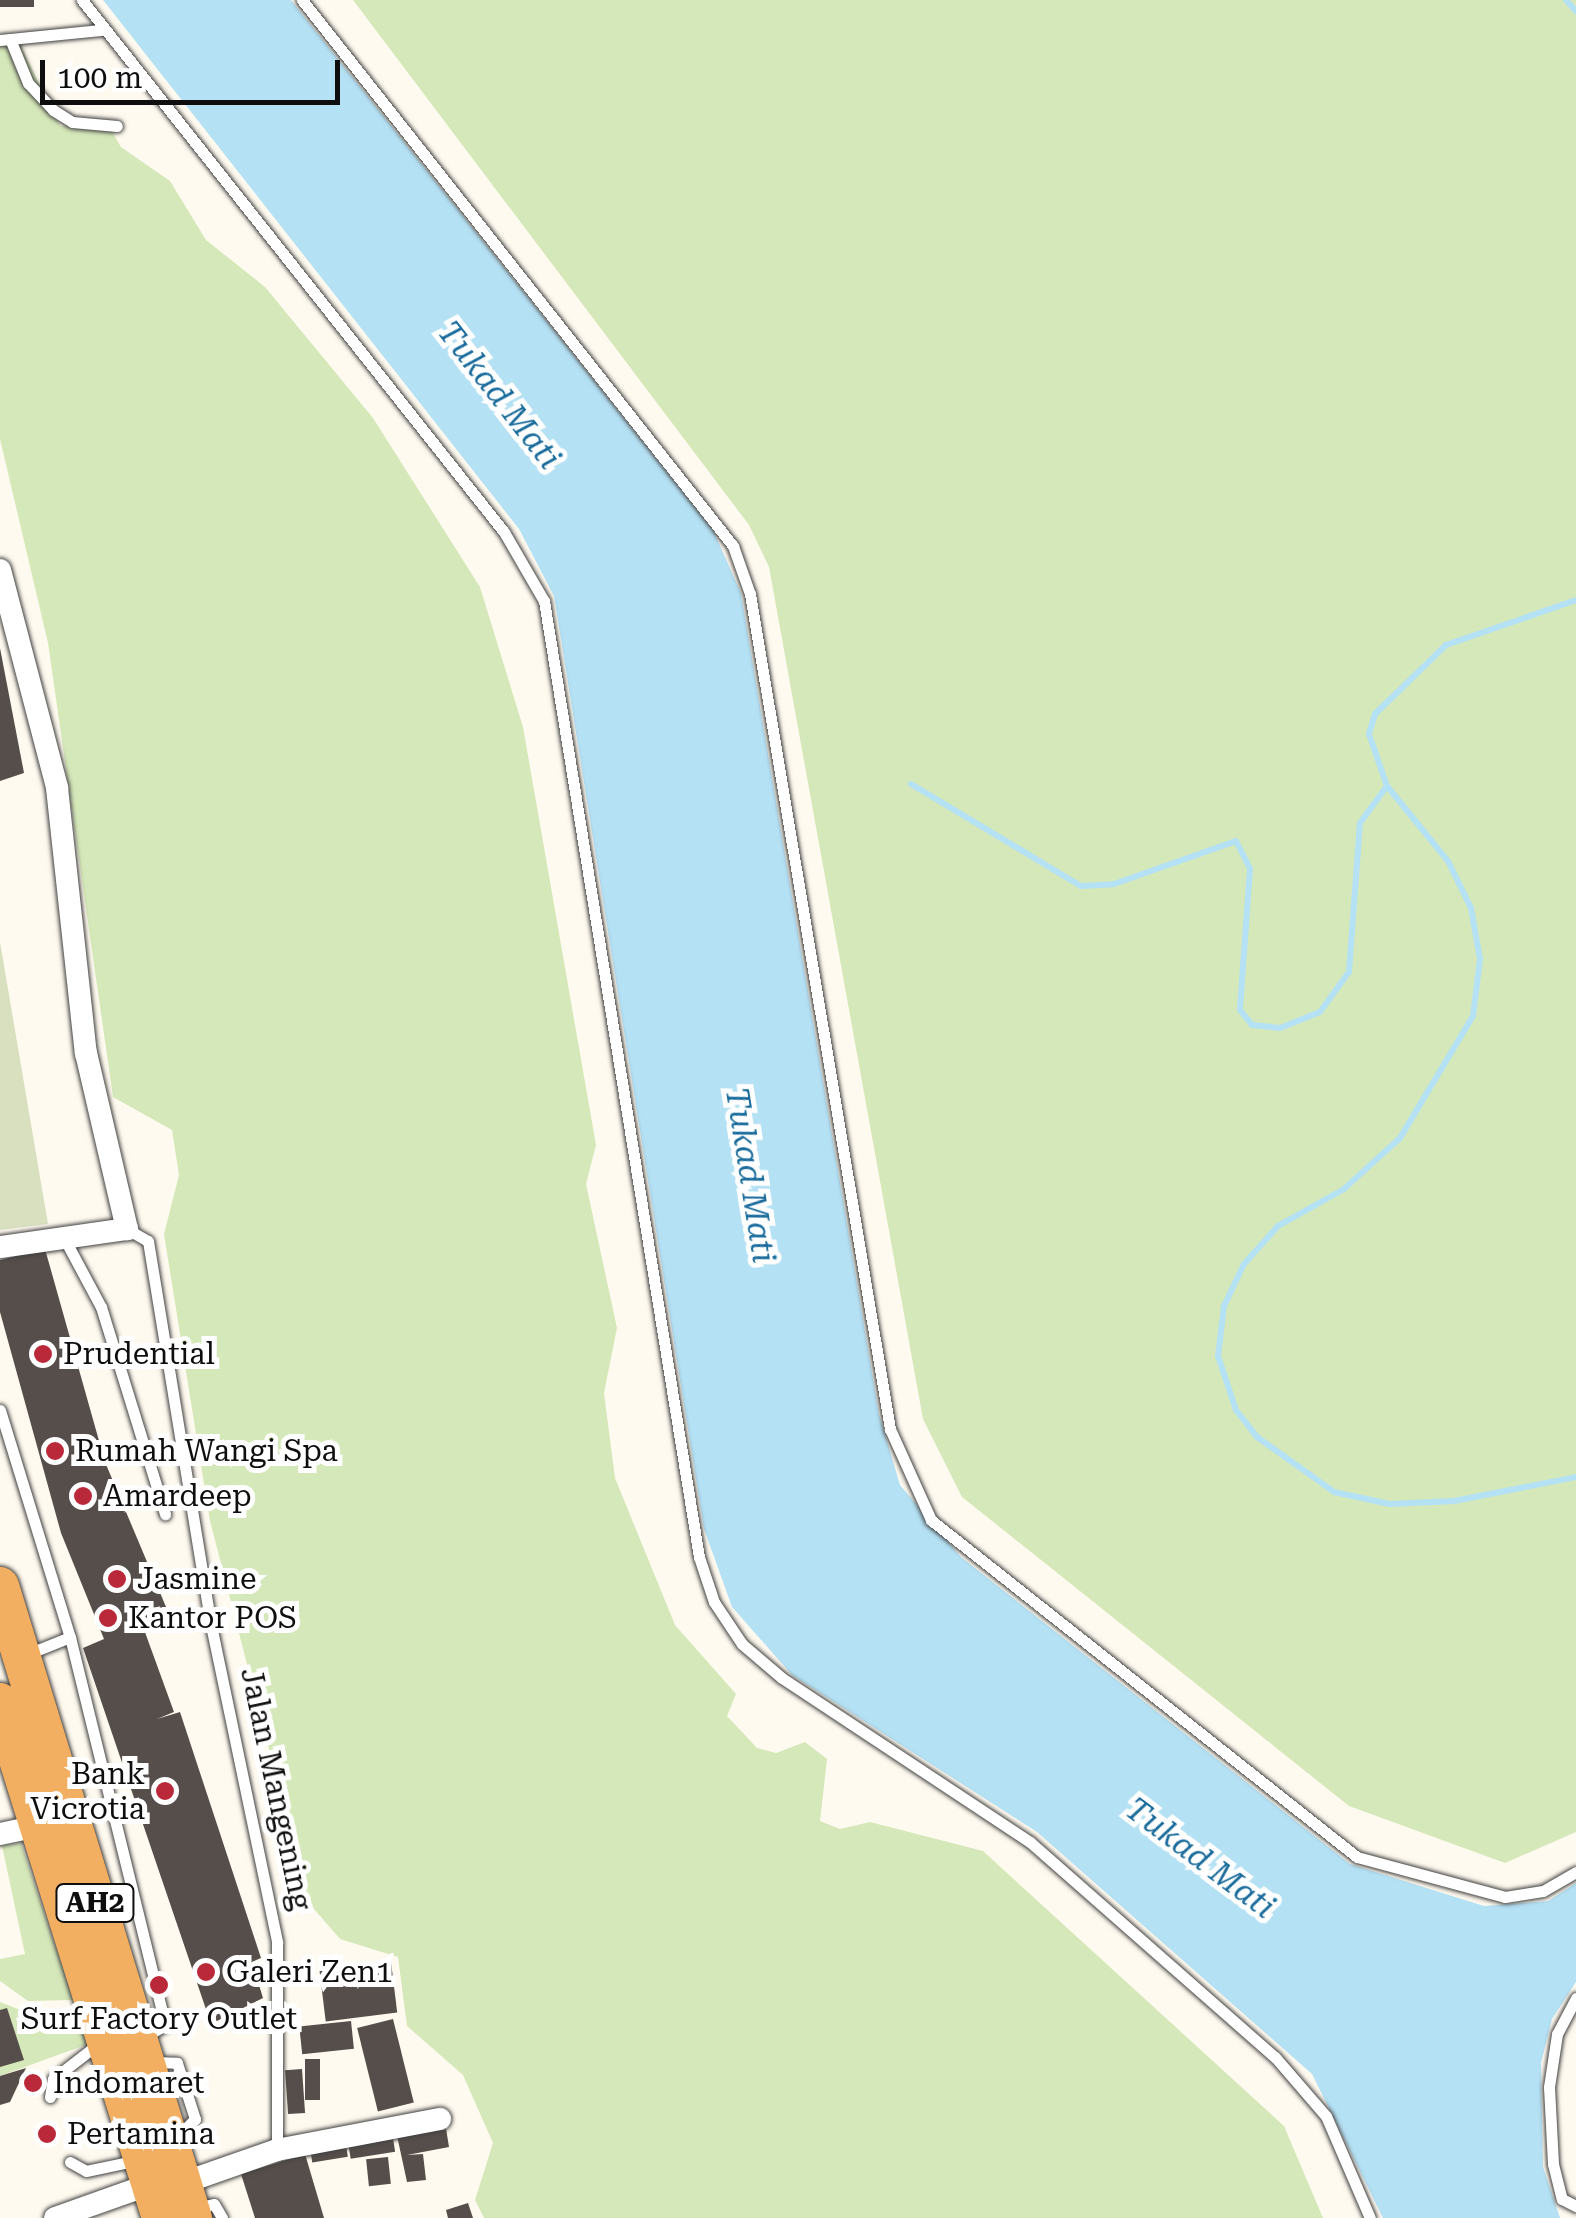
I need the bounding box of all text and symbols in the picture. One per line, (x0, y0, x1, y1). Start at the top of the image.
scale bar (45, 40, 345, 102)
text: 100 m (57, 60, 142, 95)
water label: Tukad Mati (429, 313, 569, 477)
water label: Tukad Mati (717, 1085, 783, 1265)
place label: Prudential (63, 1336, 215, 1372)
marker: Prudential (32, 1343, 54, 1365)
place label: Rumah Wangi Spa (75, 1433, 338, 1469)
marker: Rumah Wangi Spa (44, 1440, 66, 1462)
place label: Amardeep (103, 1478, 252, 1514)
marker: Amardeep (72, 1485, 94, 1507)
place label: Jasmine (137, 1561, 256, 1597)
marker: Jasmine (106, 1568, 128, 1590)
place label: Kantor POS (128, 1600, 297, 1636)
marker: Kantor POS (97, 1607, 119, 1629)
street label: Jalan Mangening (233, 1665, 319, 1913)
place label: Bank Vicrotia (30, 1756, 145, 1826)
marker: Bank Vicrotia (154, 1780, 176, 1802)
water label: Tukad Mati (1118, 1789, 1282, 1927)
road number: AH2 (55, 1880, 135, 1926)
place label: Galeri Zen1 (226, 1954, 393, 1990)
marker: Galeri Zen1 (195, 1961, 217, 1983)
marker: Surf Factory Outlet (148, 1974, 170, 1996)
place label: Surf Factory Outlet (21, 2001, 297, 2037)
place label: Indomaret (53, 2065, 205, 2101)
marker: Indomaret (22, 2072, 44, 2094)
place label: Pertamina (67, 2116, 215, 2152)
marker: Pertamina (36, 2123, 58, 2145)

